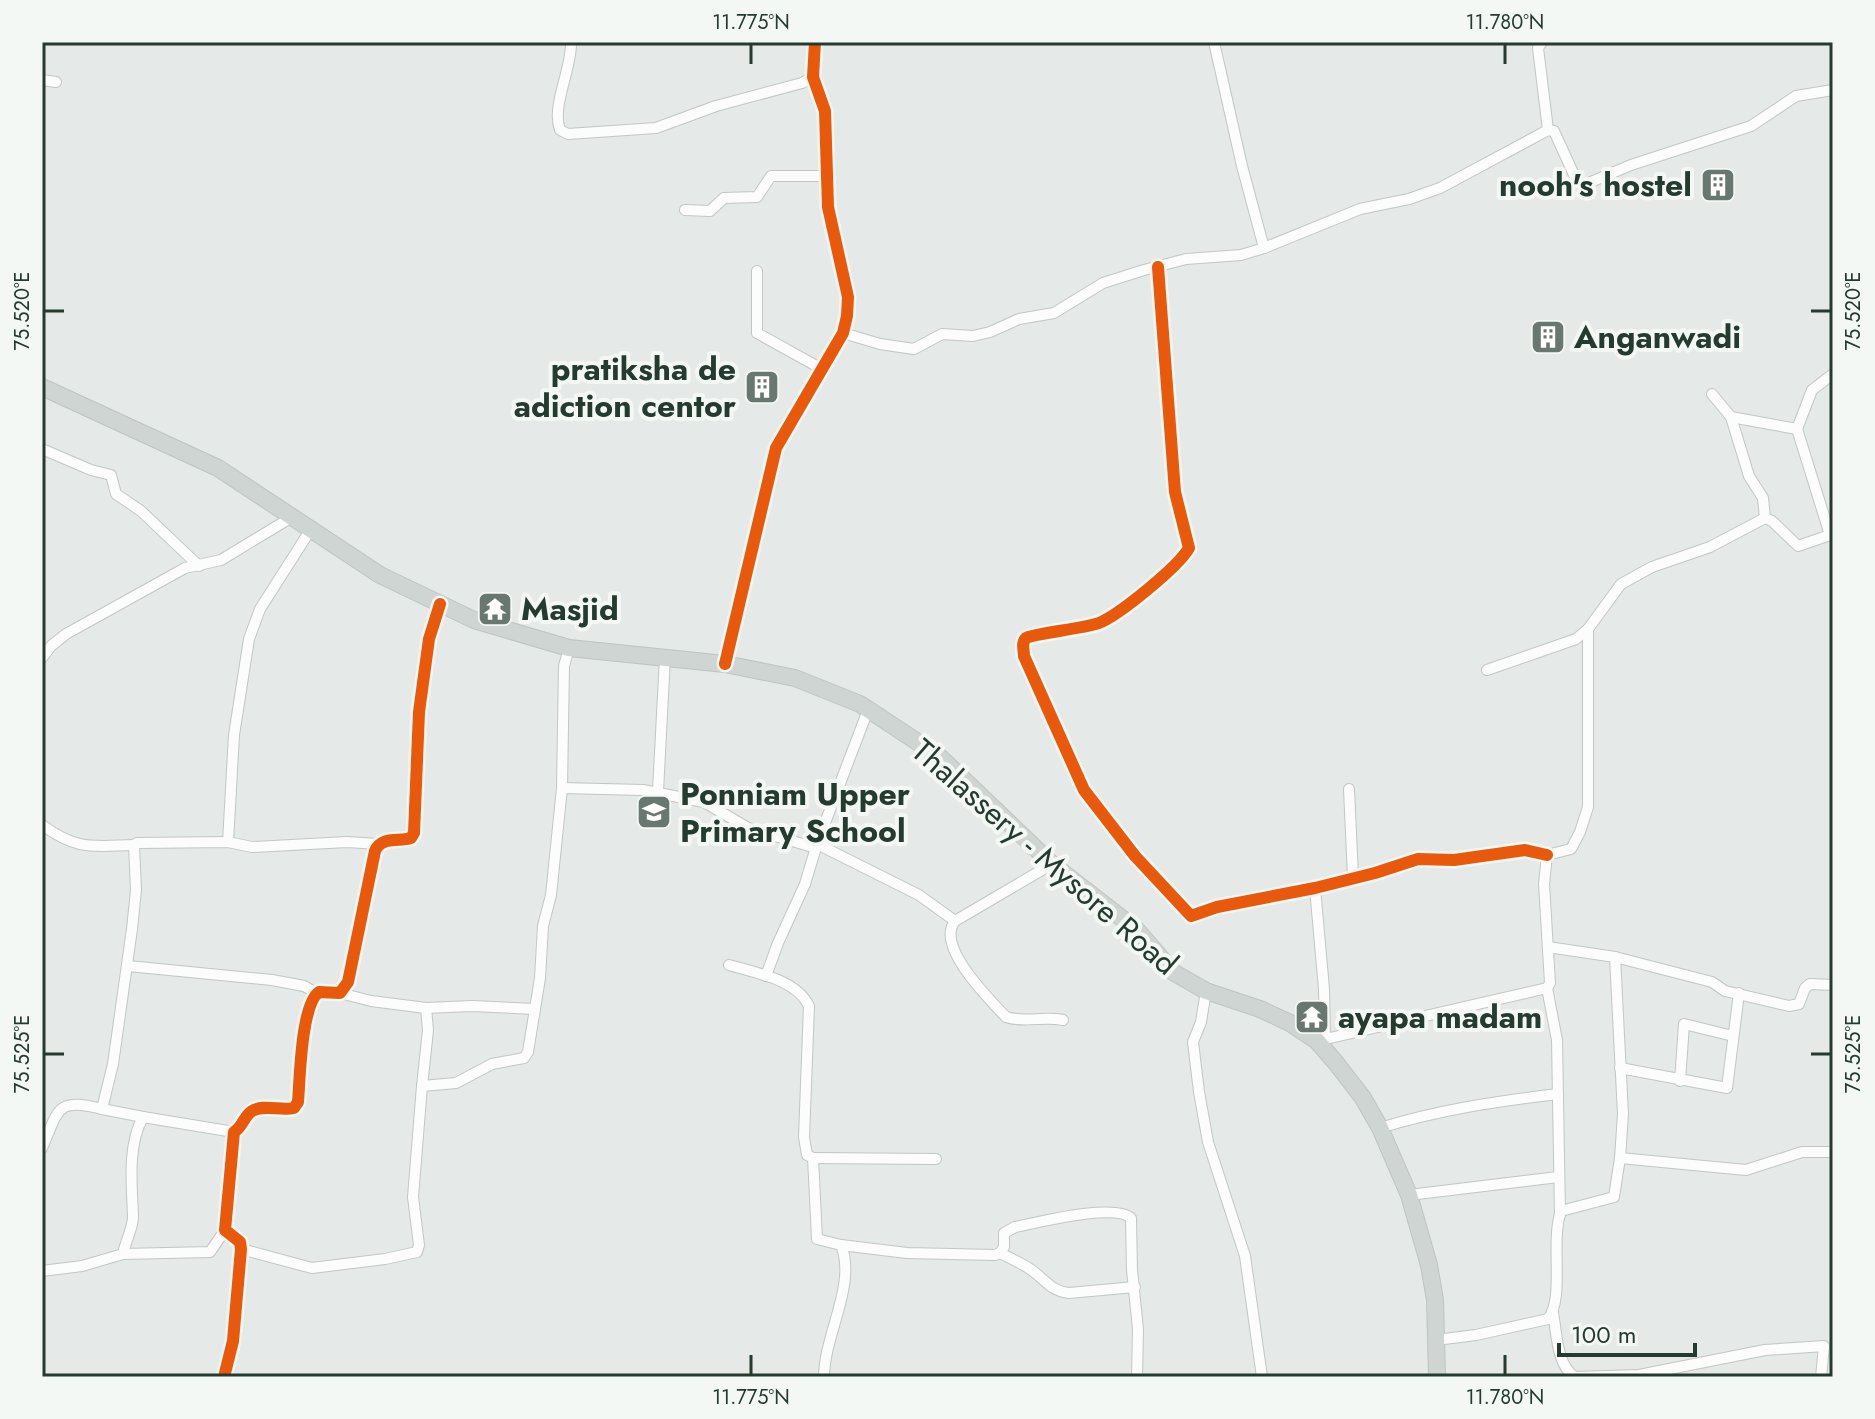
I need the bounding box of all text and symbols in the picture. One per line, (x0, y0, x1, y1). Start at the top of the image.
text: 11.775°N (712, 8, 790, 37)
text: 11.780°N (1466, 8, 1544, 37)
place label: nooh's hostel (1499, 162, 1692, 208)
building icon: nooh's hostel (1699, 166, 1737, 204)
text: 75.520°E (8, 272, 37, 351)
text: 75.520°E (1839, 272, 1868, 351)
place label: Anganwadi (1573, 314, 1741, 360)
building icon: Anganwadi (1529, 318, 1567, 356)
place label: pratiksha de adiction centor (514, 346, 736, 429)
building icon: pratiksha de adiction centor (743, 368, 781, 406)
place label: Masjid (521, 586, 619, 632)
temple icon: Masjid (476, 590, 514, 628)
street label: Thalassery - Mysore Road (902, 728, 1188, 986)
place label: Ponniam Upper Primary School (680, 771, 910, 854)
school or university icon: Ponniam Upper Primary School (635, 793, 673, 831)
place label: ayapa madam (1338, 994, 1542, 1040)
temple icon: ayapa madam (1293, 998, 1331, 1036)
text: 75.525°E (8, 1015, 37, 1093)
text: 75.525°E (1839, 1015, 1868, 1093)
scale bar (1559, 1307, 1695, 1357)
text: 100 m (1571, 1317, 1637, 1352)
text: 11.775°N (712, 1383, 790, 1412)
text: 11.780°N (1466, 1383, 1544, 1412)

